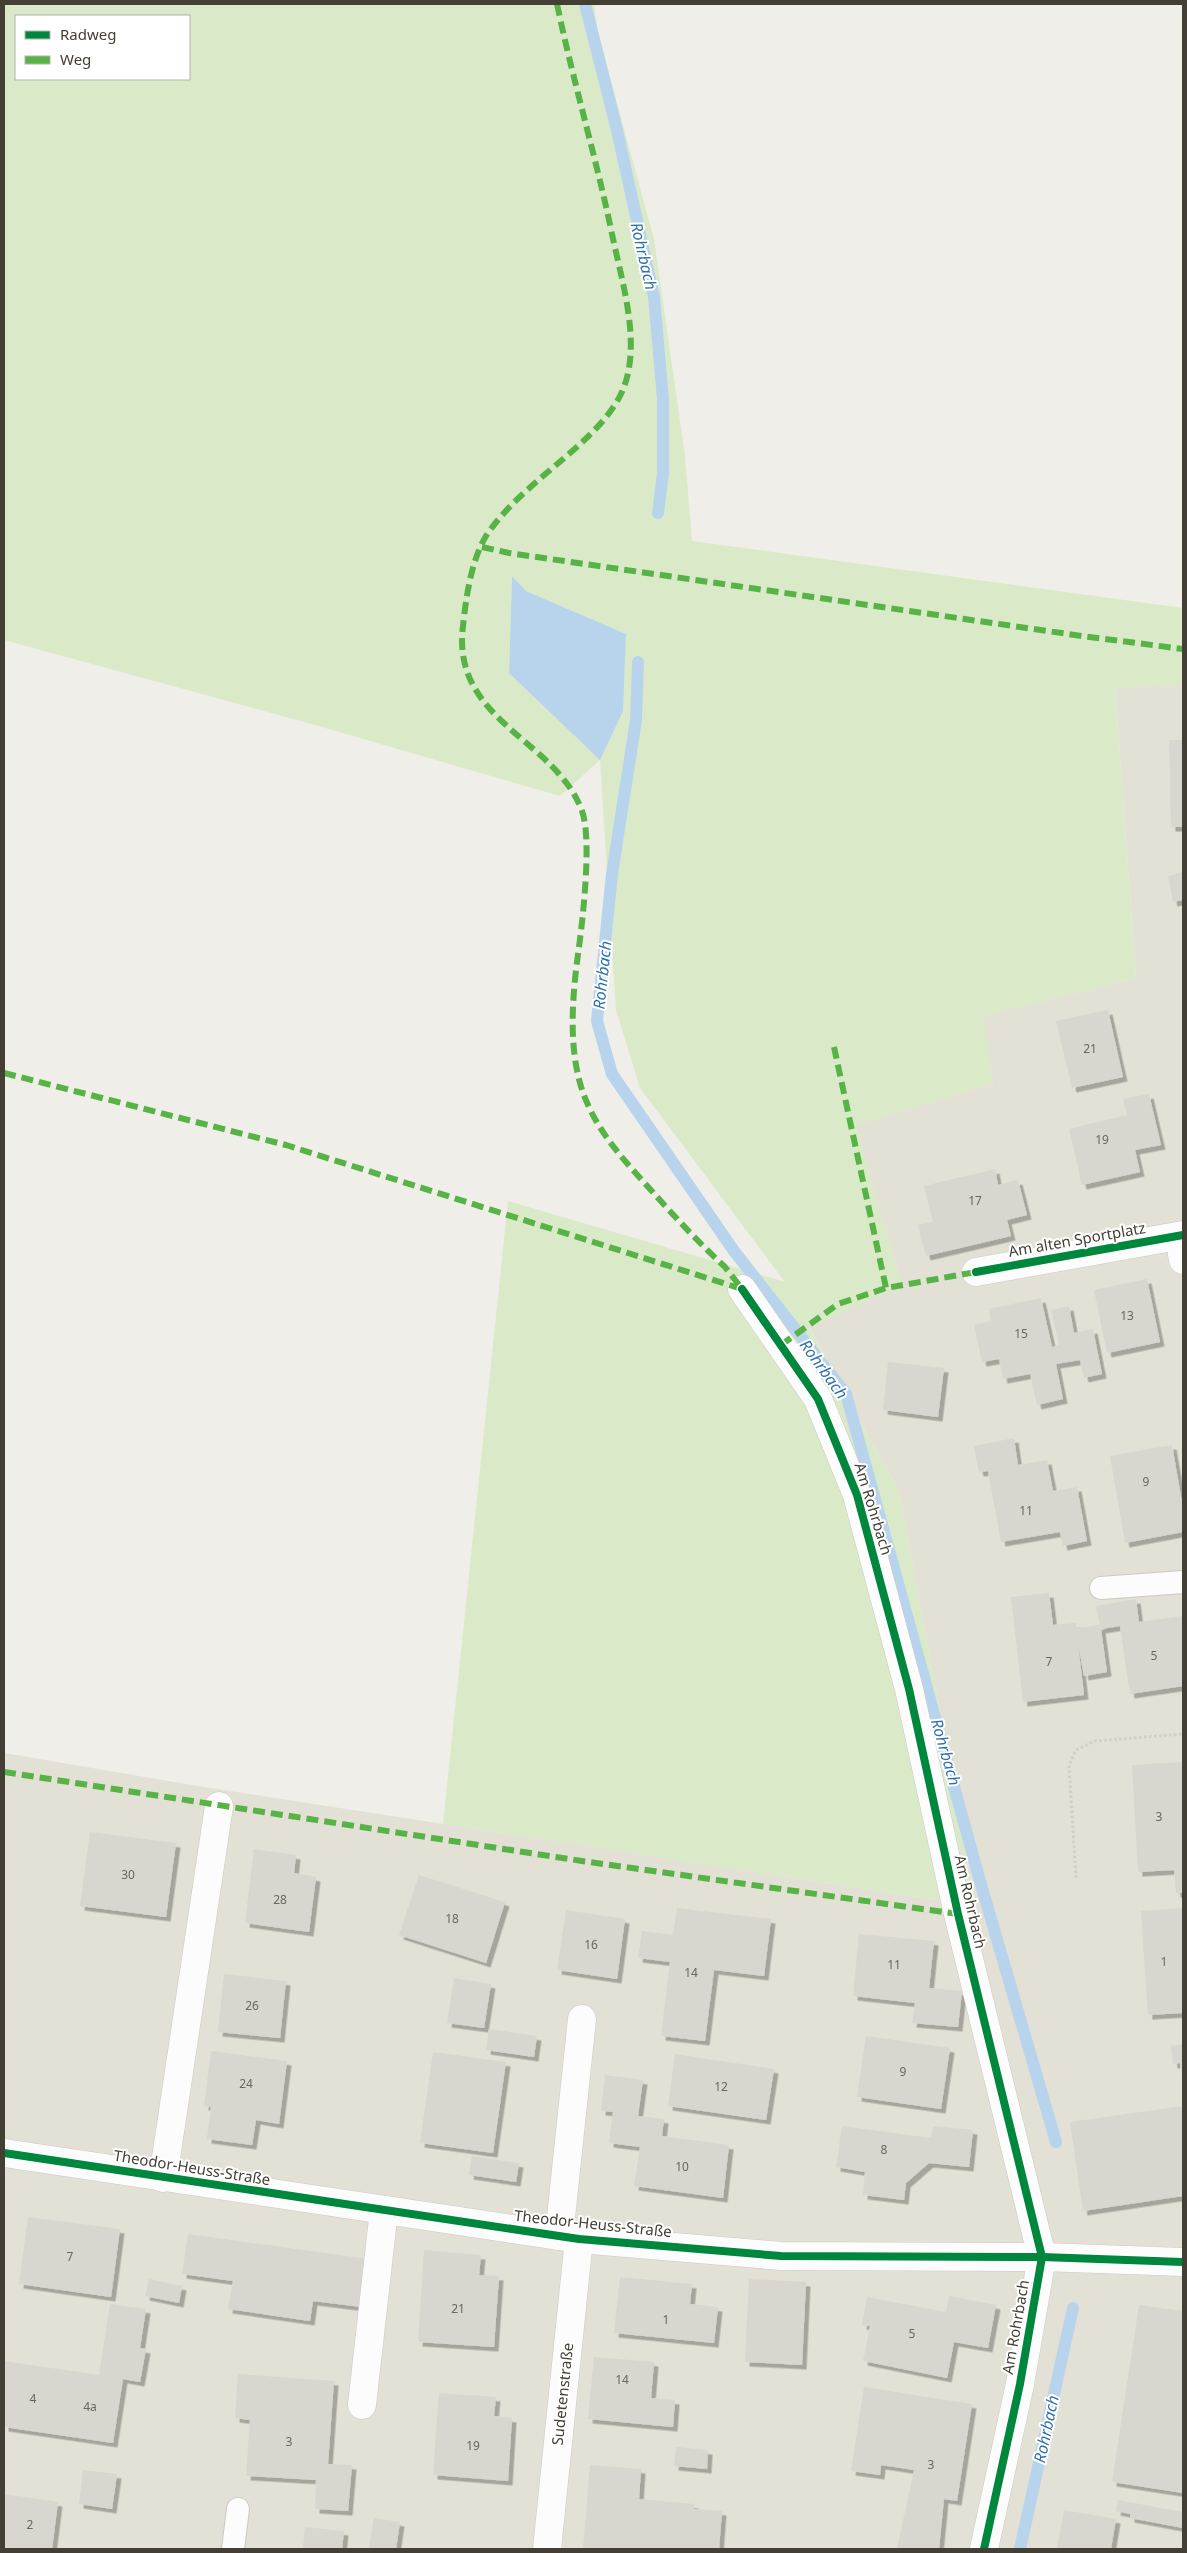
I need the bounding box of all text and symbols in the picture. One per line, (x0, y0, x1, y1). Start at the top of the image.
legend (15, 15, 190, 80)
text: Radweg (60, 24, 116, 44)
text: Weg (60, 49, 91, 69)
water label: Rohrbach (626, 220, 662, 292)
water label: Rohrbach (587, 940, 617, 1010)
house number: 21 (1083, 1040, 1097, 1057)
house number: 19 (1095, 1131, 1109, 1148)
house number: 17 (968, 1192, 982, 1209)
street label: Am alten Sportplatz (1007, 1217, 1147, 1261)
house number: 13 (1120, 1307, 1134, 1324)
house number: 15 (1014, 1325, 1028, 1342)
water label: Rohrbach (795, 1335, 853, 1403)
street label: Am Rohrbach (850, 1460, 897, 1557)
house number: 9 (1143, 1473, 1150, 1490)
house number: 11 (1019, 1502, 1033, 1519)
house number: 5 (1151, 1647, 1158, 1664)
house number: 7 (1046, 1653, 1053, 1670)
water label: Rohrbach (926, 1716, 966, 1788)
house number: 3 (1156, 1808, 1163, 1825)
street label: Am Rohrbach (950, 1853, 991, 1951)
house number: 30 (121, 1866, 135, 1883)
house number: 28 (273, 1891, 287, 1908)
house number: 18 (445, 1910, 459, 1927)
house number: 16 (584, 1936, 598, 1953)
house number: 1 (1161, 1953, 1167, 1970)
house number: 11 (887, 1956, 901, 1973)
house number: 14 (684, 1964, 698, 1981)
house number: 26 (245, 1997, 259, 2014)
house number: 9 (900, 2063, 907, 2080)
house number: 24 (239, 2075, 253, 2092)
house number: 12 (714, 2078, 728, 2095)
house number: 8 (881, 2141, 888, 2158)
street label: Theodor-Heuss-Straße (112, 2145, 272, 2189)
house number: 10 (675, 2158, 689, 2175)
street label: Theodor-Heuss-Straße (513, 2205, 673, 2241)
house number: 7 (67, 2248, 74, 2265)
street label: Am Rohrbach (997, 2278, 1033, 2376)
house number: 21 (451, 2300, 465, 2317)
house number: 1 (663, 2311, 669, 2328)
house number: 5 (909, 2325, 916, 2342)
street label: Sudetenstraße (547, 2342, 577, 2446)
house number: 14 (615, 2371, 629, 2388)
house number: 4 (30, 2390, 37, 2407)
water label: Rohrbach (1028, 2393, 1064, 2465)
house number: 4a (83, 2398, 97, 2415)
house number: 3 (286, 2433, 293, 2450)
house number: 19 (466, 2437, 480, 2454)
house number: 3 (928, 2456, 935, 2473)
house number: 2 (27, 2516, 34, 2533)

